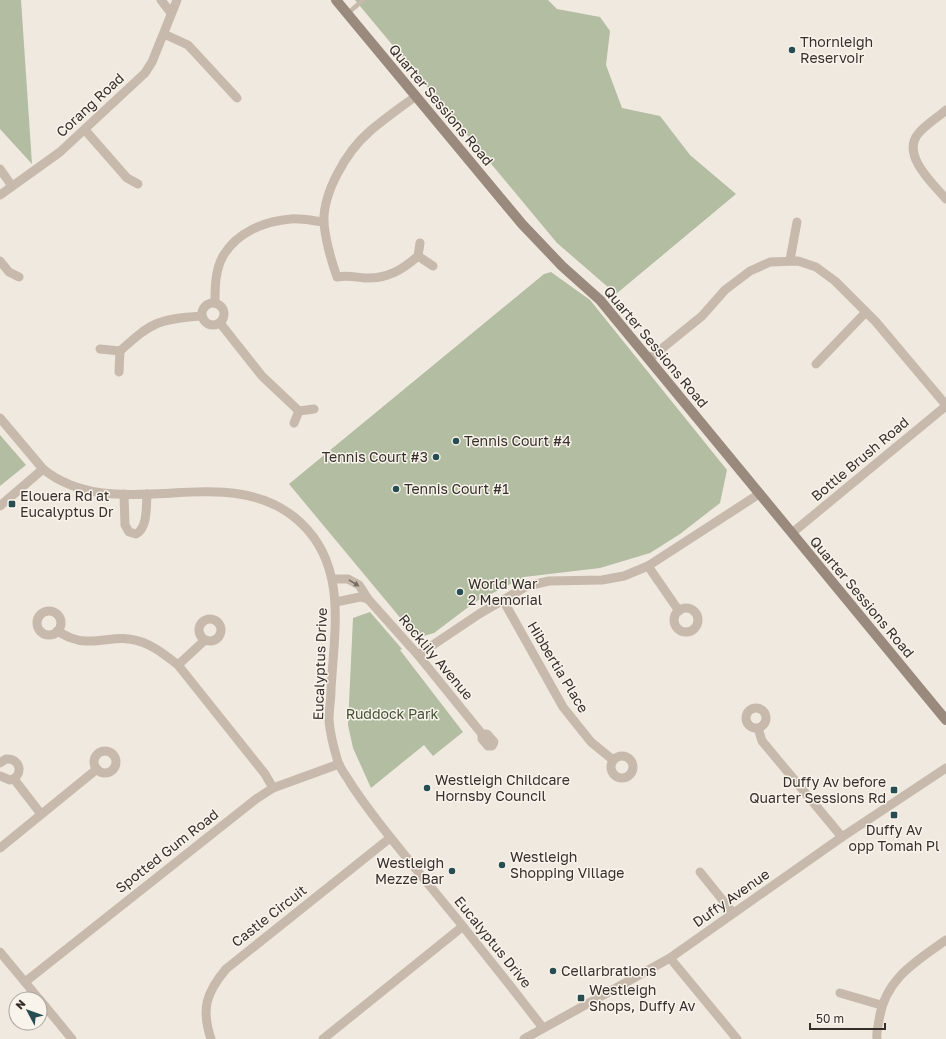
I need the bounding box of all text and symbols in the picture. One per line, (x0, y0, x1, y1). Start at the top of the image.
place label: Thornleigh Reservoir (800, 33, 873, 66)
street label: Quarter Sessions Road (386, 41, 497, 169)
marker: Thornleigh Reservoir (787, 45, 797, 55)
street label: Corang Road (52, 69, 127, 140)
street label: Quarter Sessions Road (601, 283, 712, 411)
street label: Bottle Brush Road (808, 413, 912, 504)
place label: Tennis Court #4 (464, 432, 571, 449)
marker: Tennis Court #4 (451, 436, 461, 446)
place label: Tennis Court #3 (322, 448, 428, 465)
marker: Tennis Court #3 (431, 452, 441, 462)
place label: Tennis Court #1 (404, 480, 509, 497)
marker: Tennis Court #1 (391, 484, 401, 494)
place label: Elouera Rd at Eucalyptus Dr (20, 487, 114, 520)
marker: Elouera Rd at Eucalyptus Dr (7, 499, 17, 509)
street label: Quarter Sessions Road (807, 533, 918, 661)
place label: World War 2 Memorial (468, 575, 542, 608)
one-way arrow (348, 579, 360, 586)
marker: World War 2 Memorial (455, 587, 465, 597)
street label: Eucalyptus Drive (309, 607, 330, 721)
street label: Rocklily Avenue (396, 610, 477, 703)
street label: Hibbertia Place (524, 618, 592, 715)
park label: Ruddock Park (346, 705, 438, 722)
place label: Westleigh Childcare Hornsby Council (435, 771, 570, 804)
place label: Duffy Av before Quarter Sessions Rd (749, 773, 886, 806)
marker: Westleigh Childcare Hornsby Council (422, 783, 432, 793)
marker: Duffy Av before Quarter Sessions Rd (889, 785, 899, 795)
street label: Spotted Gum Road (112, 805, 221, 896)
marker: Duffy Av opp Tomah Pl (889, 810, 899, 820)
place label: Duffy Av opp Tomah Pl (849, 821, 940, 854)
place label: Westleigh Shopping Village (510, 848, 624, 881)
place label: Westleigh Mezze Bar (375, 854, 445, 887)
marker: Westleigh Shopping Village (497, 860, 507, 870)
street label: Duffy Avenue (689, 865, 772, 930)
marker: Westleigh Mezze Bar (447, 866, 457, 876)
street label: Castle Circuit (228, 881, 310, 950)
street label: Eucalyptus Drive (451, 892, 536, 991)
place label: Cellarbrations (561, 962, 656, 979)
marker: Cellarbrations (548, 966, 558, 976)
place label: Westleigh Shops, Duffy Av (589, 981, 695, 1014)
north arrow (8, 991, 48, 1031)
marker: Westleigh Shops, Duffy Av (576, 993, 586, 1003)
text: N (12, 997, 28, 1012)
scale bar (810, 1005, 885, 1031)
text: 50 m (816, 1011, 844, 1026)

